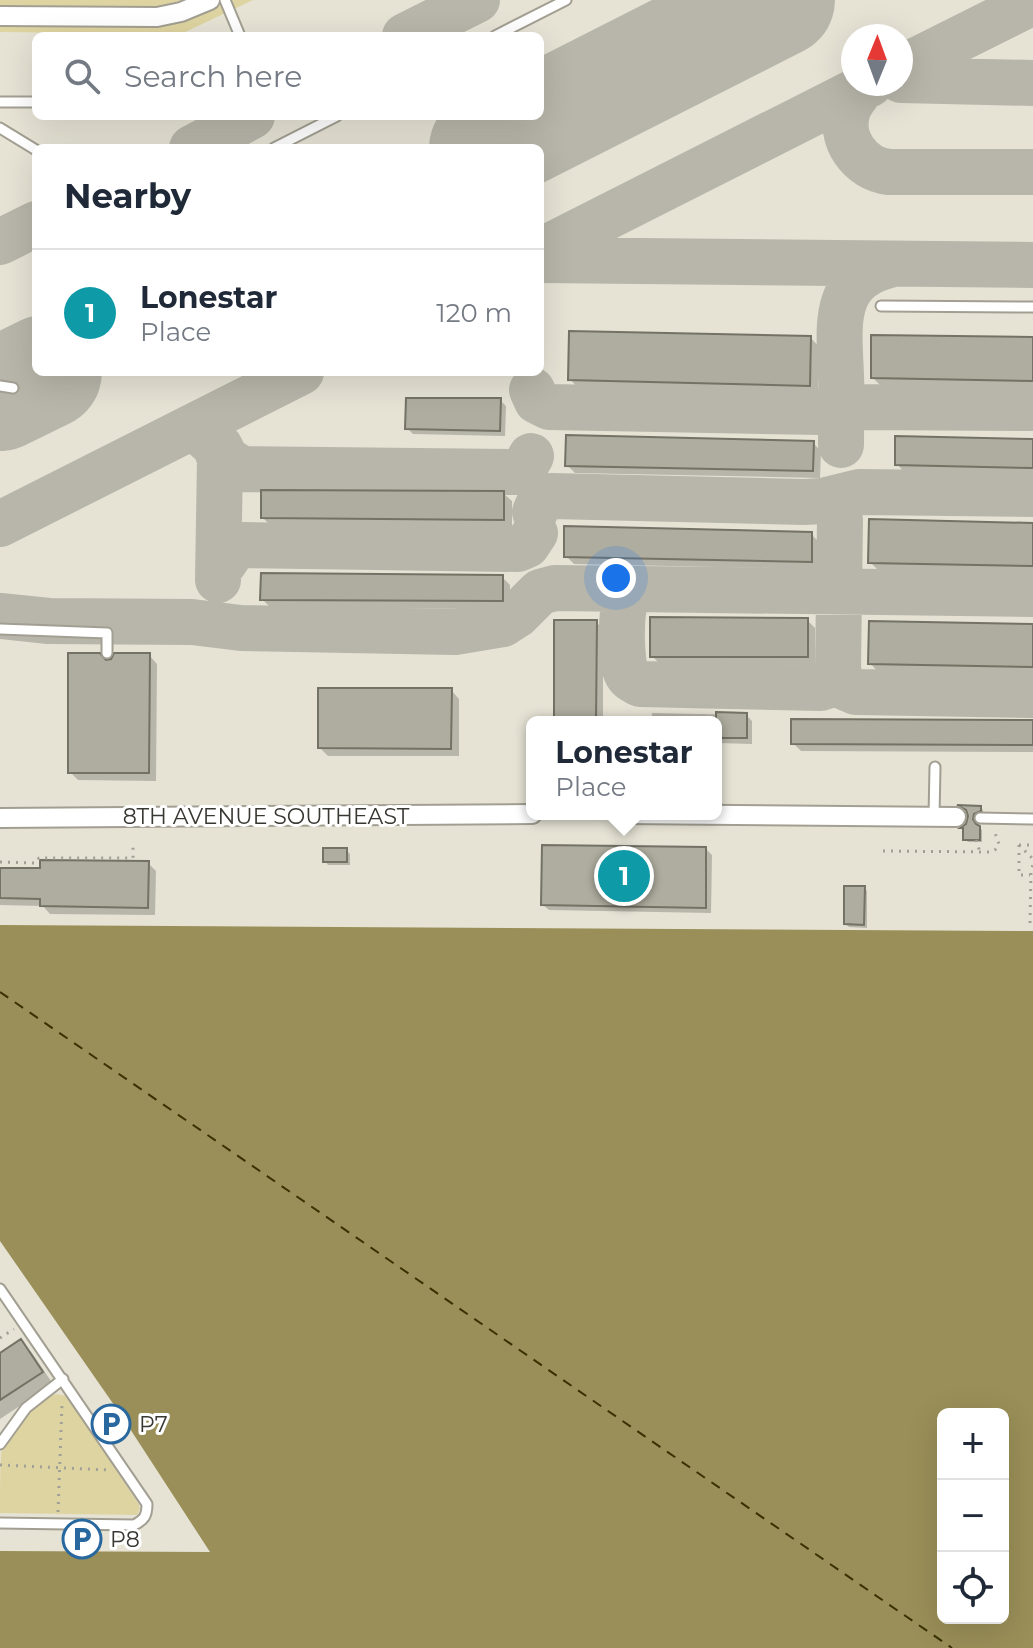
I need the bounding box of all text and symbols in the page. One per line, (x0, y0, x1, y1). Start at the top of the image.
north arrow (841, 24, 913, 96)
search box (32, 32, 544, 120)
icon: search (60, 54, 104, 98)
text: Search here (124, 58, 302, 95)
text: Nearby (64, 175, 191, 217)
text: Lonestar (140, 279, 277, 316)
text: 1 (85, 297, 95, 329)
text: 120 m (436, 297, 512, 329)
text: Place (140, 316, 211, 348)
your location (596, 558, 636, 598)
popup (526, 716, 722, 820)
text: Lonestar (555, 734, 693, 771)
text: Place (555, 771, 626, 803)
street label: 8TH AVENUE SOUTHEAST (123, 803, 410, 830)
pin: 1 (598, 846, 650, 906)
parking icon: P7 (90, 1403, 132, 1445)
map controls (937, 1408, 1009, 1624)
button: + (937, 1408, 1009, 1480)
place label: P7 (139, 1411, 168, 1438)
button: − (937, 1480, 1009, 1552)
parking icon: P8 (61, 1518, 103, 1560)
place label: P8 (110, 1526, 140, 1553)
button: locate (937, 1552, 1009, 1624)

